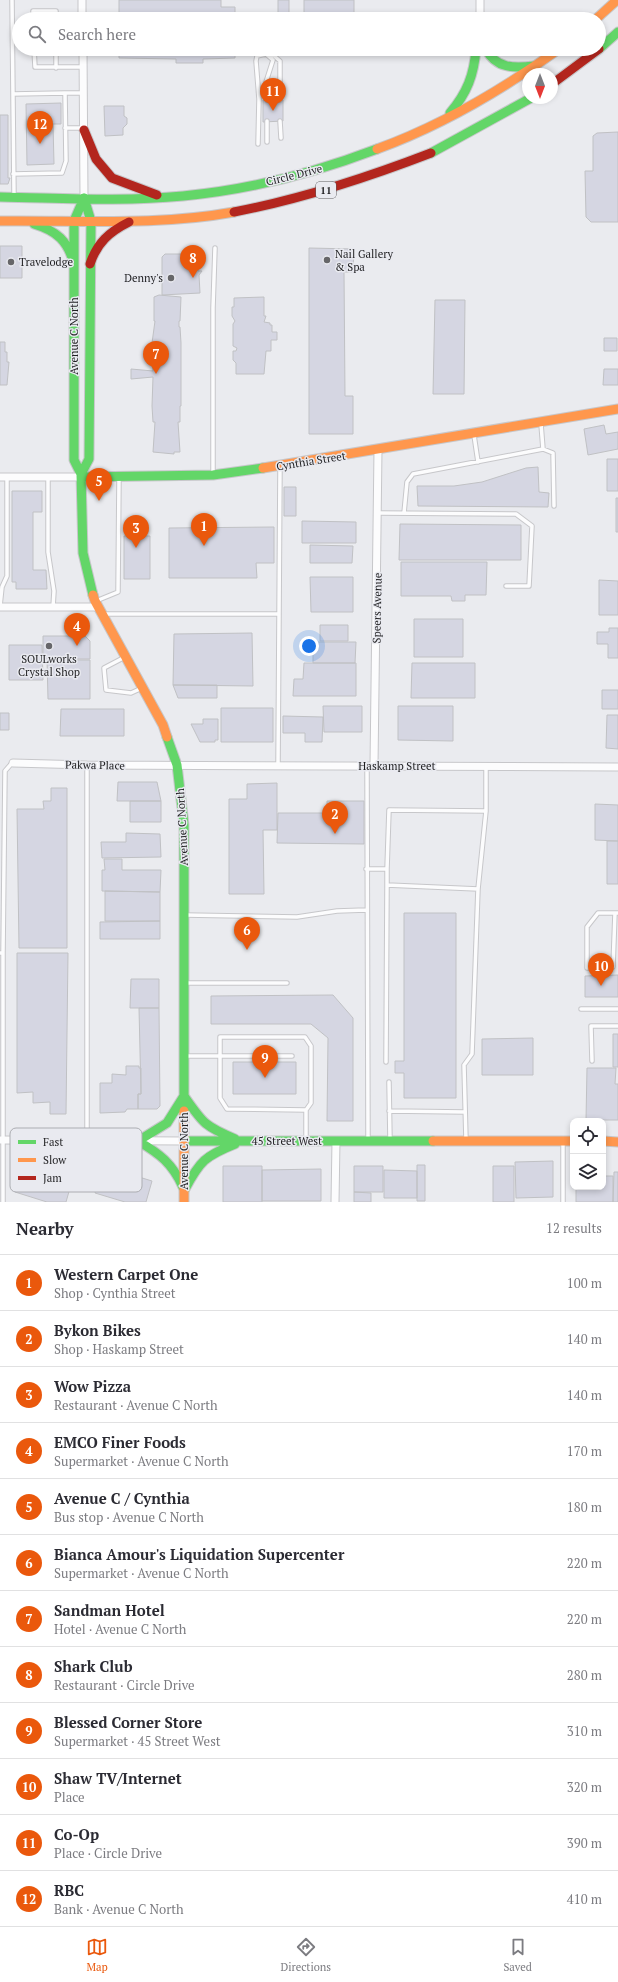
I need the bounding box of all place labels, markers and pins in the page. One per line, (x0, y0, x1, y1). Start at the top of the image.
pin: 11 (260, 78, 286, 111)
pin: 12 (27, 111, 53, 144)
pin: 8 (180, 245, 206, 278)
place label: Nail Gallery & Spa (335, 247, 394, 274)
place label: Travelodge (19, 255, 73, 269)
marker: Nail Gallery & Spa (322, 255, 332, 265)
marker: Travelodge (6, 257, 16, 267)
place label: Denny's (124, 271, 163, 285)
marker: Denny's (166, 273, 176, 283)
pin: 7 (143, 341, 169, 374)
pin: 5 (86, 468, 112, 501)
pin: 1 (191, 513, 217, 546)
pin: 3 (123, 515, 149, 548)
pin: 4 (64, 613, 90, 646)
marker: SOULworks Crystal Shop (44, 641, 54, 651)
place label: SOULworks Crystal Shop (18, 652, 80, 679)
pin: 2 (322, 801, 348, 834)
pin: 6 (234, 917, 260, 950)
pin: 10 (588, 953, 614, 986)
pin: 9 (252, 1045, 278, 1078)

